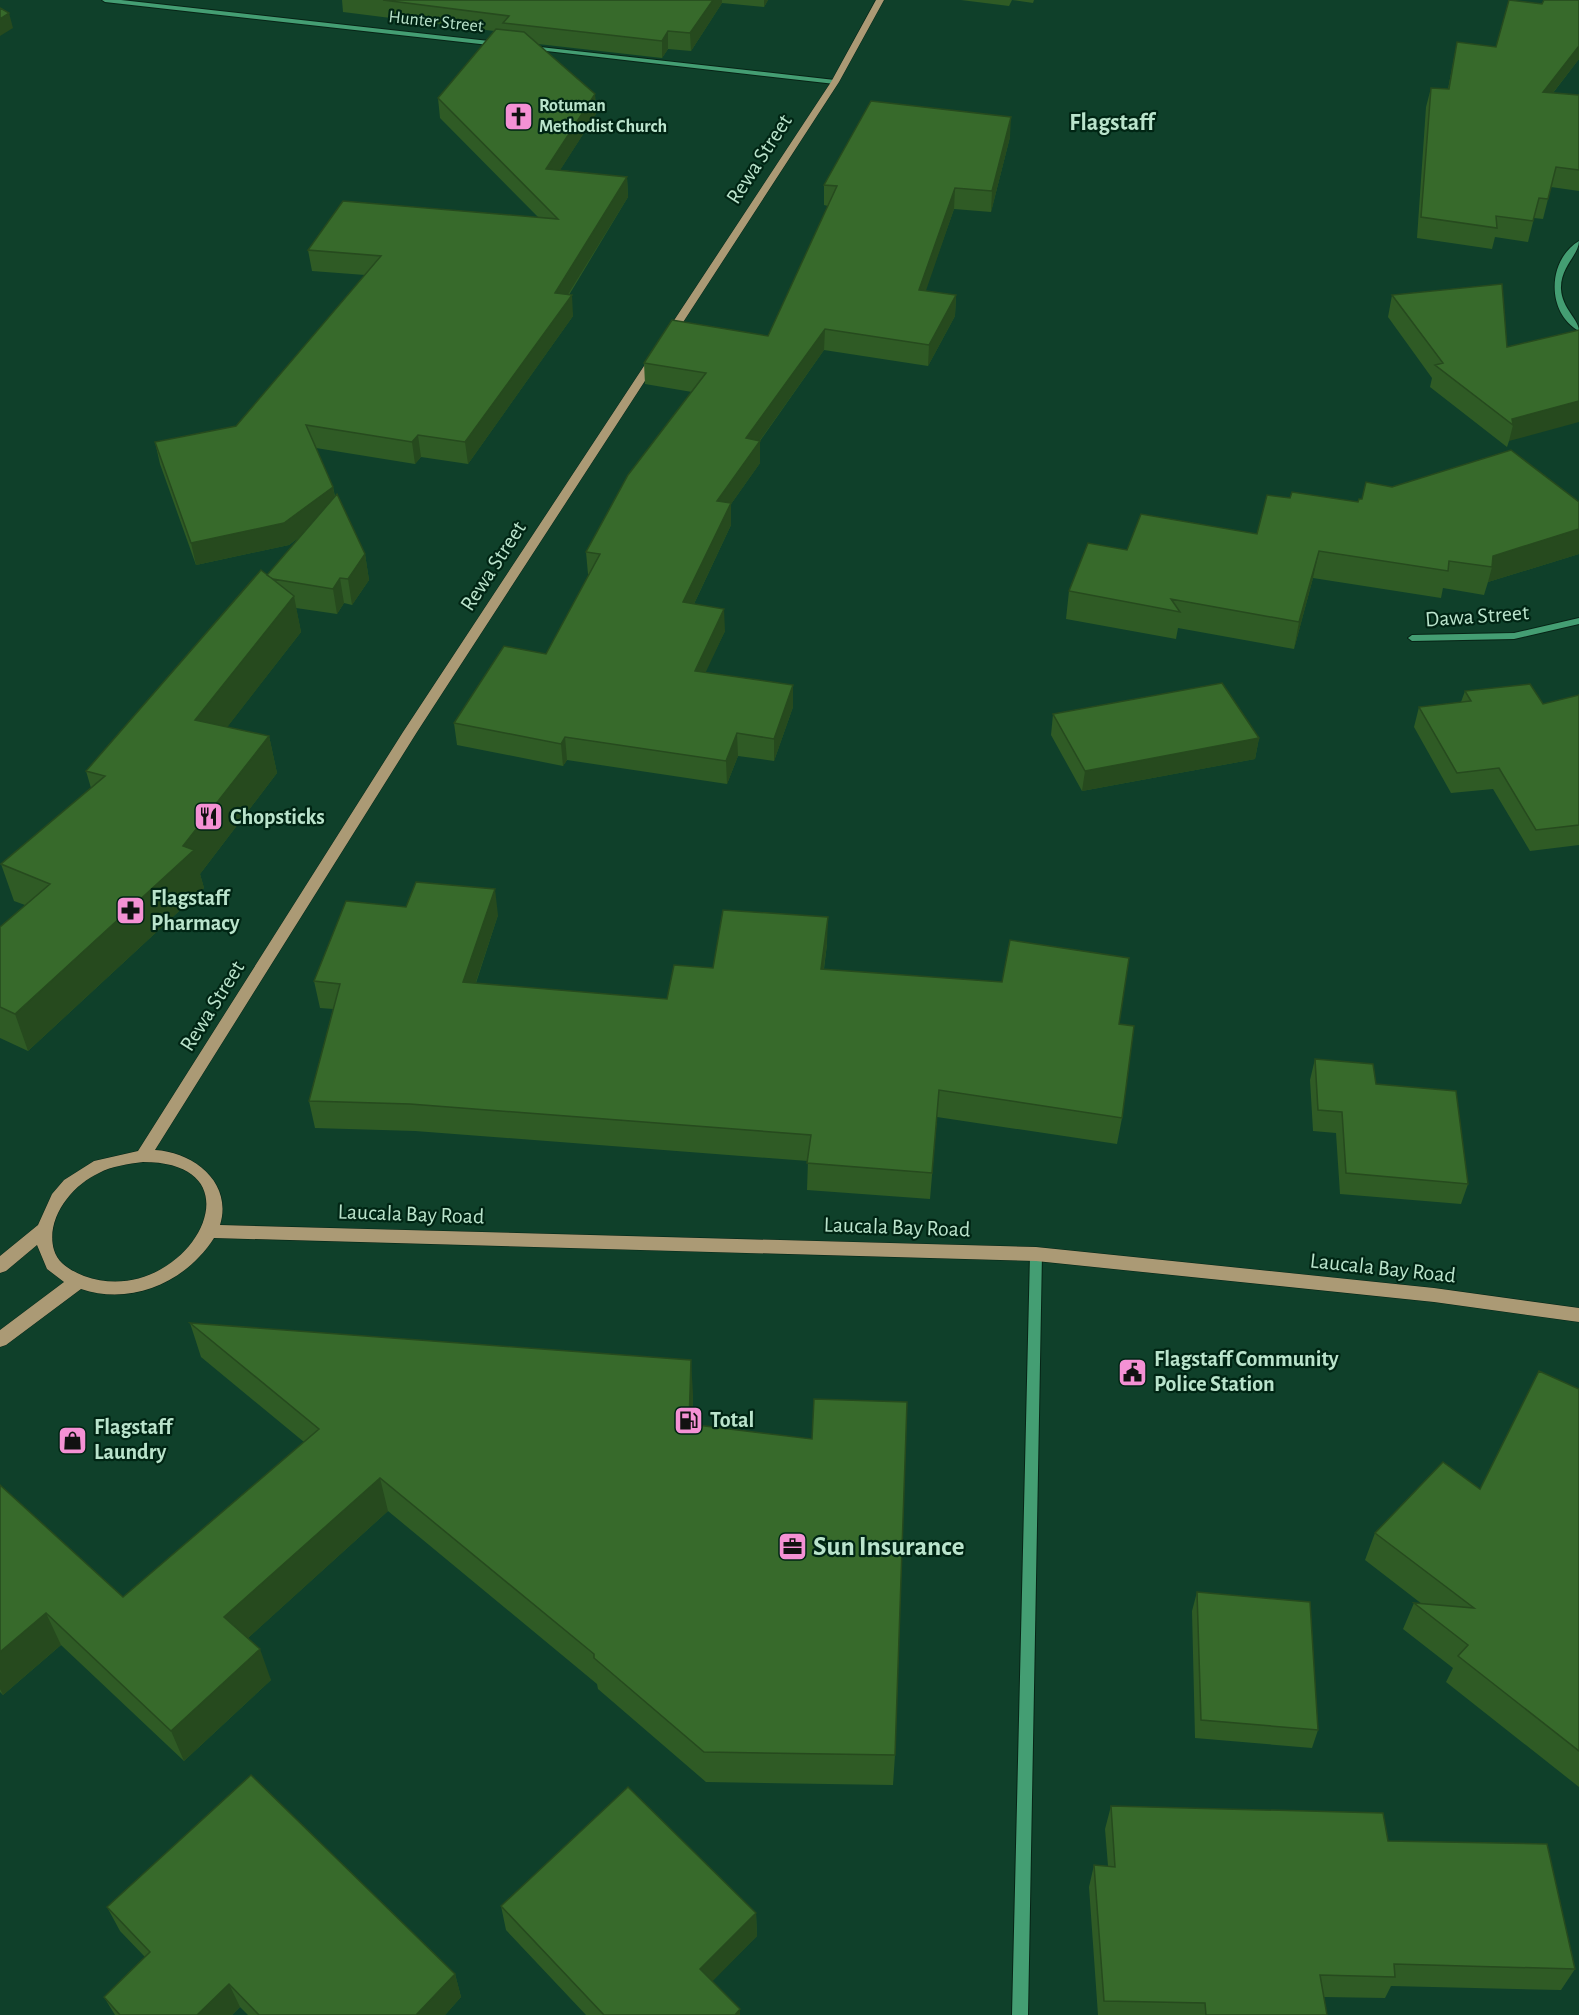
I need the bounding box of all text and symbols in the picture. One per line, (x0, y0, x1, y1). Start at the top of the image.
street label: Hunter Street (388, 8, 485, 36)
place label: Rotuman Methodist Church (539, 97, 667, 136)
church icon: Rotuman Methodist Church (502, 100, 534, 132)
street label: Rewa Street (722, 110, 796, 208)
district label: Flagstaff (1069, 111, 1157, 135)
street label: Rewa Street (456, 517, 530, 615)
street label: Dawa Street (1424, 601, 1530, 631)
restaurant icon: Chopsticks (193, 801, 225, 833)
place label: Chopsticks (230, 806, 325, 828)
place label: Flagstaff Pharmacy (151, 887, 240, 935)
pharmacy icon: Flagstaff Pharmacy (114, 895, 146, 927)
street label: Rewa Street (176, 957, 248, 1055)
street label: Laucala Bay Road (337, 1200, 485, 1228)
street label: Laucala Bay Road (823, 1213, 971, 1241)
street label: Laucala Bay Road (1309, 1249, 1457, 1287)
place label: Flagstaff Community Police Station (1154, 1348, 1339, 1395)
public building icon: Flagstaff Community Police Station (1117, 1356, 1149, 1388)
fuel station icon: Total (673, 1404, 705, 1436)
place label: Total (710, 1409, 754, 1431)
place label: Flagstaff Laundry (94, 1416, 174, 1464)
shop icon: Flagstaff Laundry (57, 1424, 89, 1456)
office icon: Sun Insurance (776, 1530, 808, 1562)
place label: Sun Insurance (813, 1533, 965, 1560)

